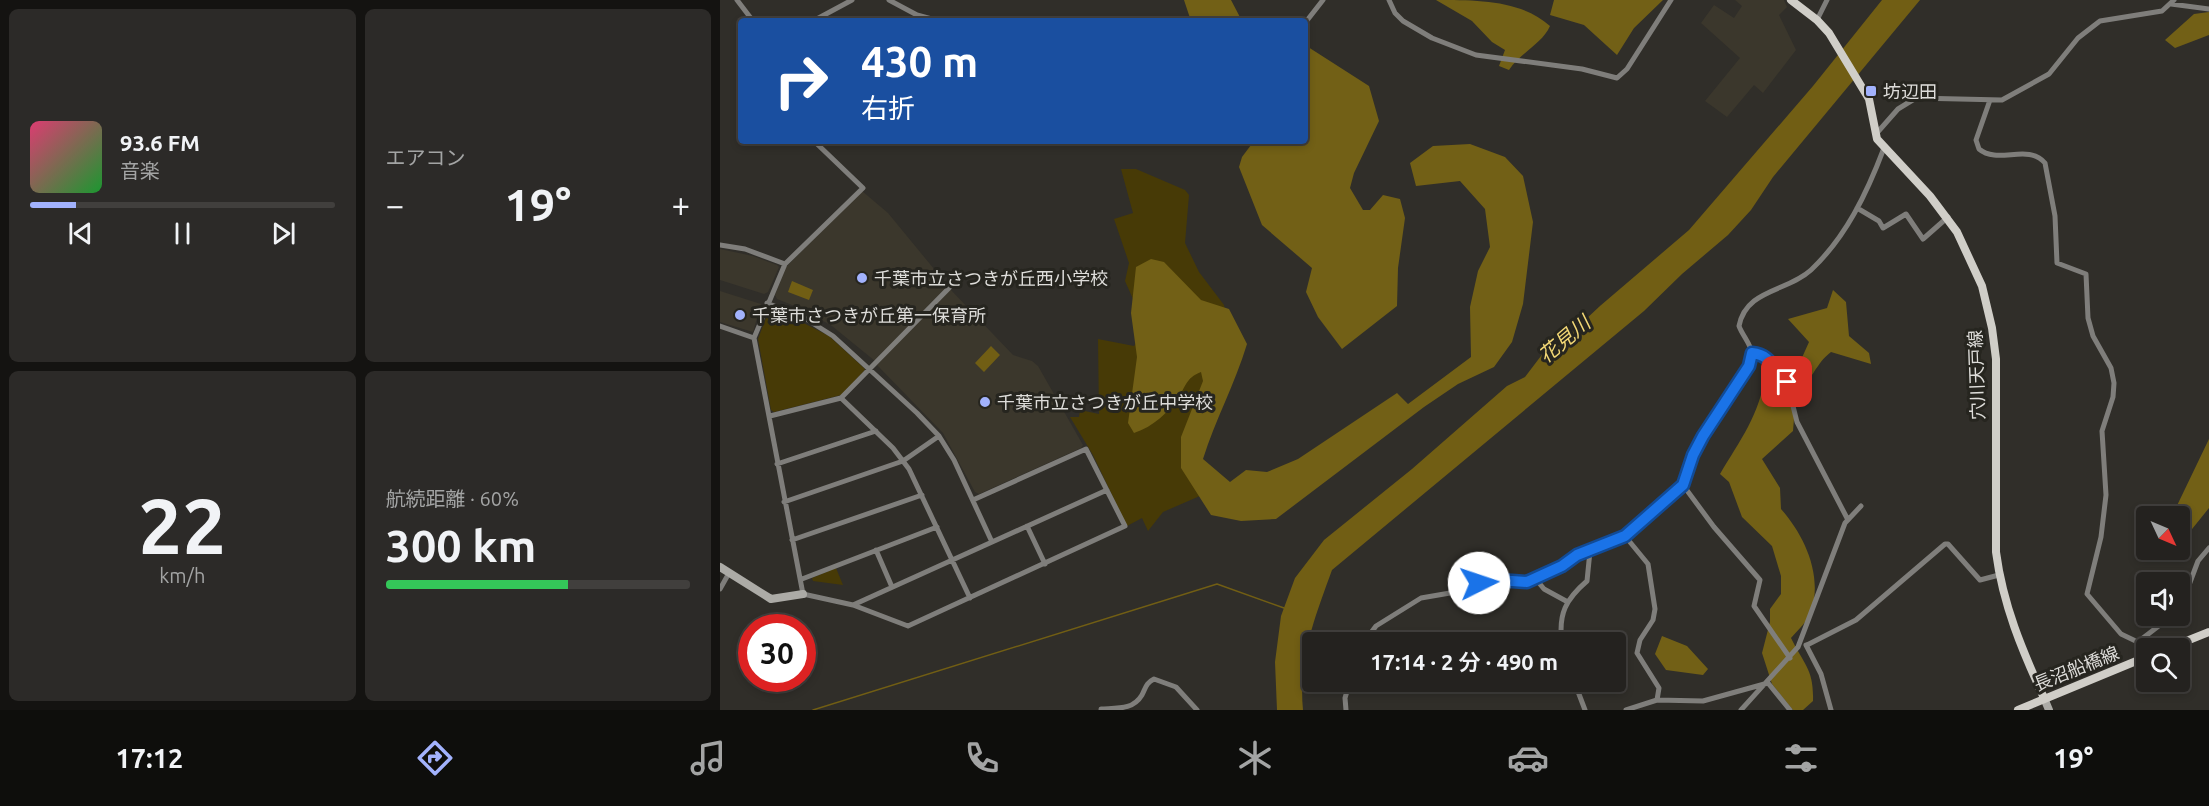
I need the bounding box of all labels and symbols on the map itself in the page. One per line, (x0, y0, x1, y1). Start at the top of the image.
place label: 坊辺田 (1883, 81, 1937, 101)
marker: 坊辺田 (1864, 84, 1878, 98)
place label: 千葉市立さつきが丘西小学校 (874, 268, 1108, 288)
marker: 千葉市立さつきが丘西小学校 (855, 271, 869, 285)
place label: 千葉市さつきが丘第一保育所 (752, 305, 986, 325)
marker: 千葉市さつきが丘第一保育所 (733, 308, 747, 322)
water label: 花見川 (1534, 310, 1596, 367)
street label: 穴川天戸線 (1964, 330, 1988, 420)
pin (1761, 356, 1812, 407)
place label: 千葉市立さつきが丘中学校 (997, 392, 1213, 412)
marker: 千葉市立さつきが丘中学校 (978, 395, 992, 409)
north arrow (2136, 506, 2190, 560)
position arrow (1447, 551, 1511, 615)
speed limit sign: 30 (738, 614, 816, 692)
street label: 長沼船橋線 (2031, 642, 2121, 694)

